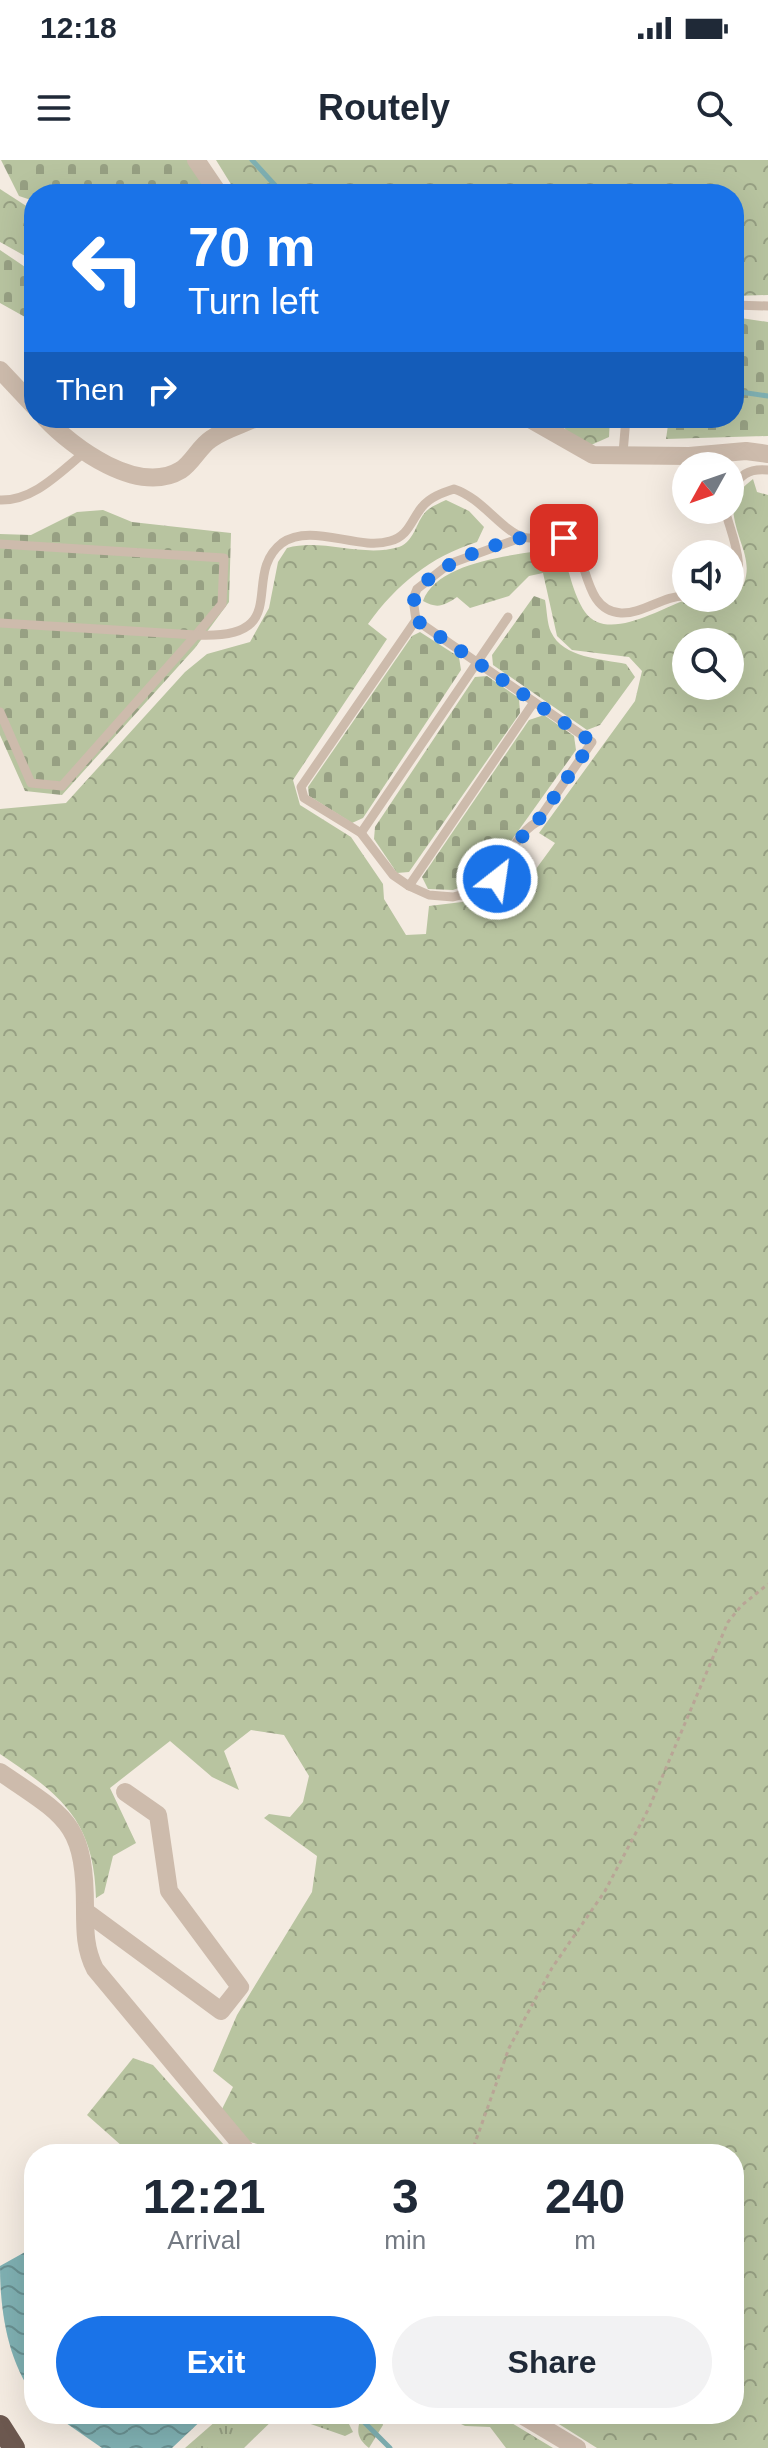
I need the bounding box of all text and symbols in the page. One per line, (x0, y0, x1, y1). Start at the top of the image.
text: 12:18 (40, 11, 117, 44)
icon: menu (32, 86, 76, 130)
icon: search (692, 86, 736, 130)
text: Routely (318, 87, 450, 128)
text: 70 m (188, 215, 316, 278)
icon: left (56, 216, 160, 320)
text: Turn left (188, 281, 319, 322)
icon: right (140, 368, 184, 412)
text: Then (56, 373, 124, 406)
north arrow (672, 452, 744, 524)
map controls (672, 452, 744, 700)
pin (530, 504, 598, 572)
icon: arrive (542, 516, 586, 560)
button: sound (672, 540, 744, 612)
button: search (672, 628, 744, 700)
position arrow (455, 837, 539, 921)
text: 12:21 (143, 2170, 266, 2223)
text: 3 (392, 2170, 419, 2223)
text: 240 (545, 2170, 625, 2223)
text: Arrival (167, 2225, 241, 2255)
text: min (384, 2225, 426, 2255)
text: m (574, 2225, 596, 2255)
button: Exit (56, 2316, 376, 2408)
button: Share (392, 2316, 712, 2408)

